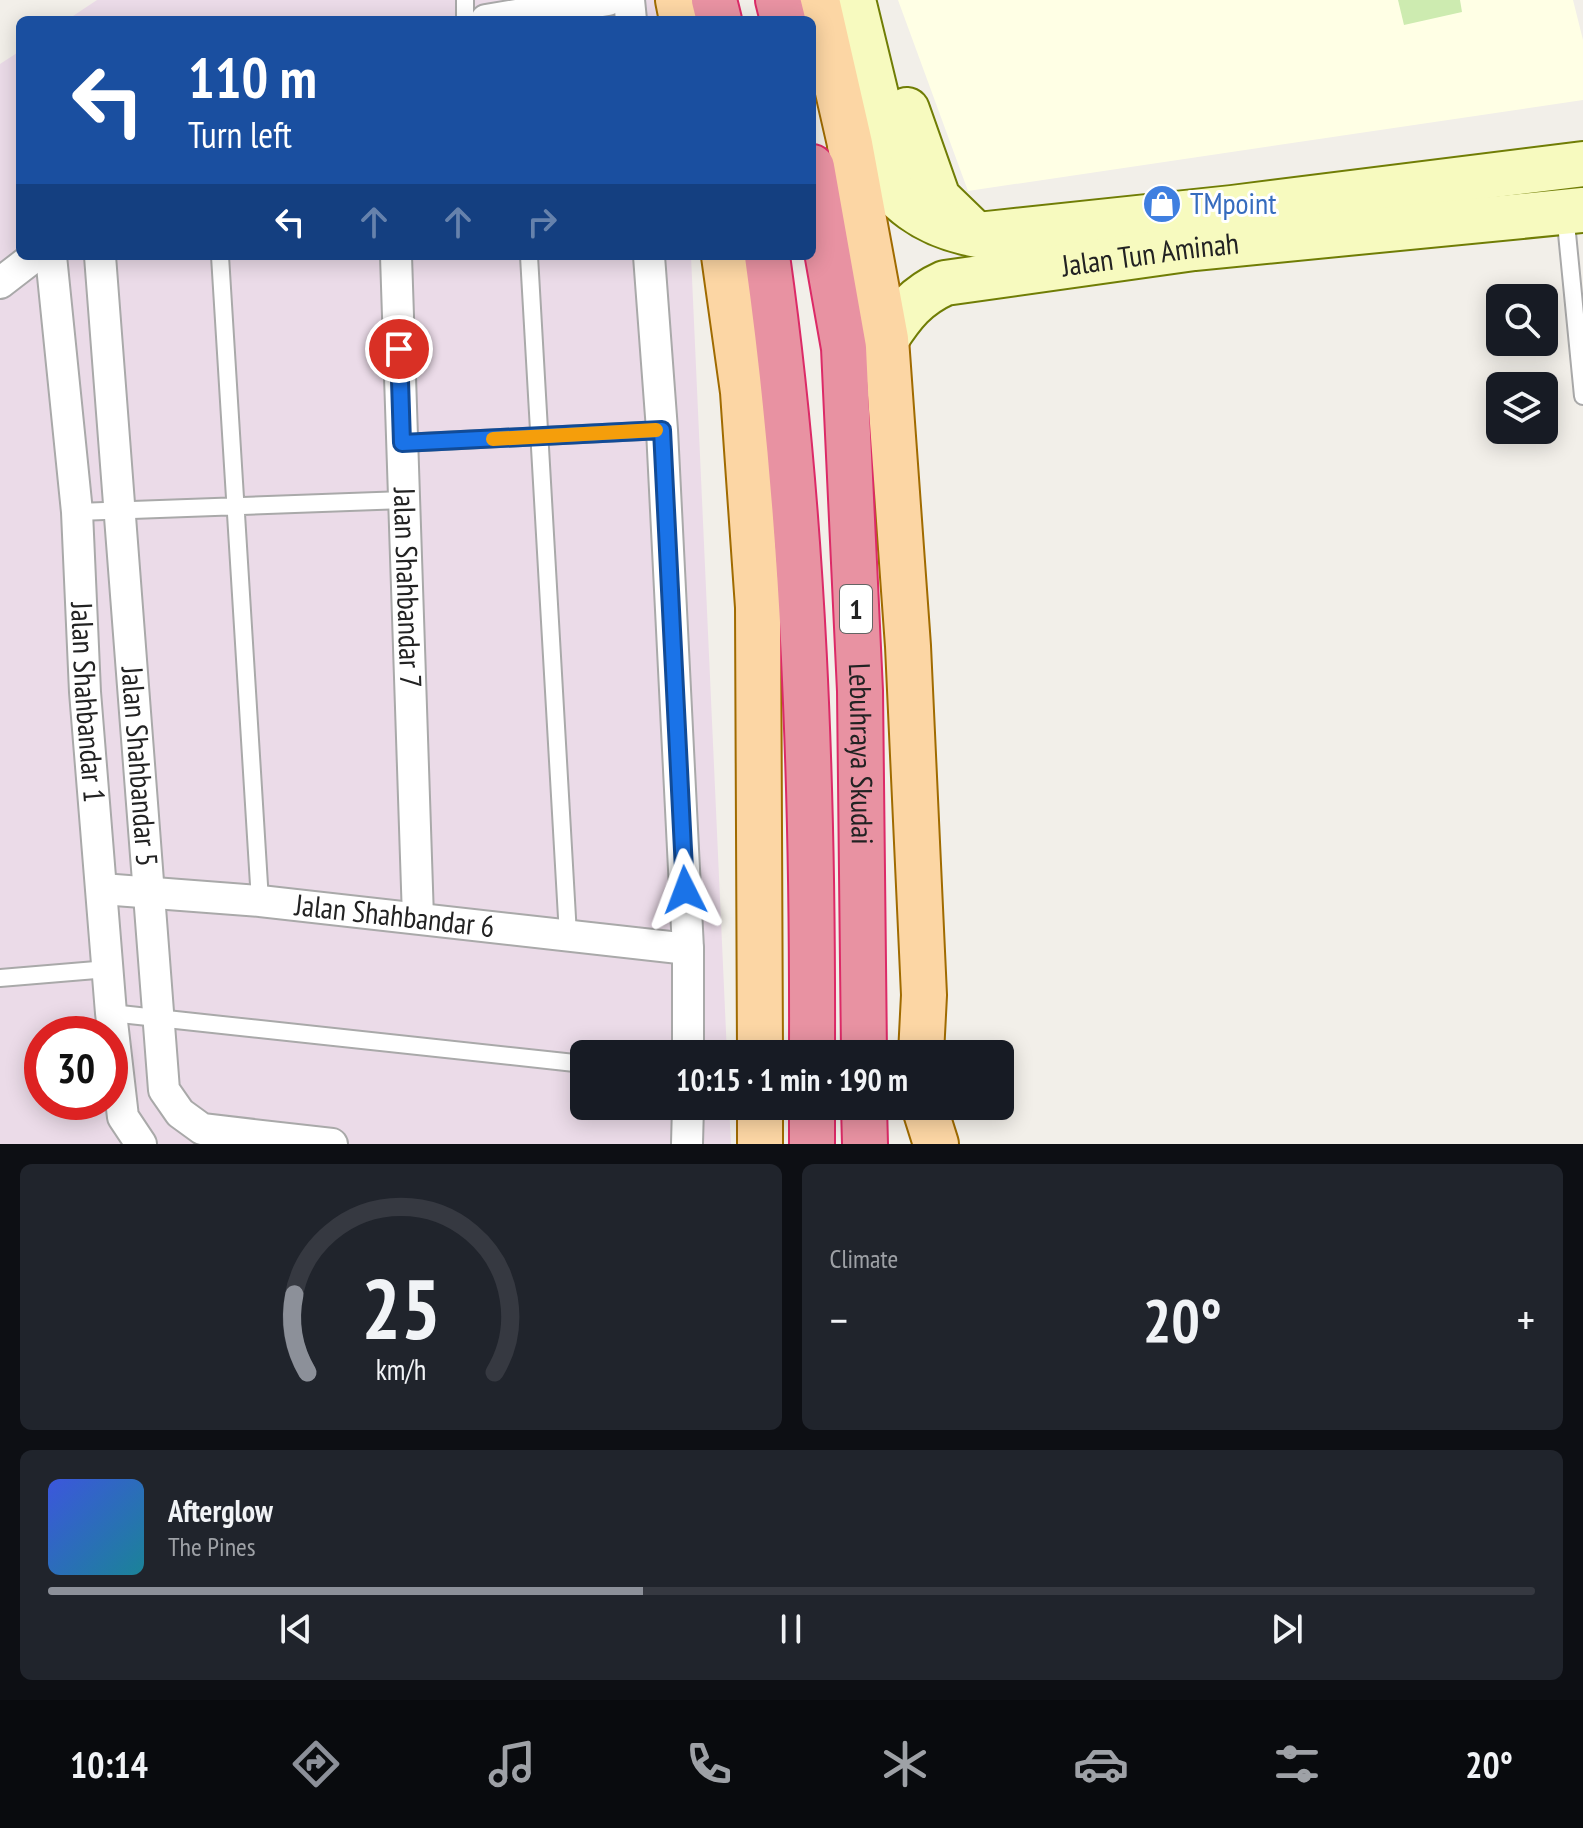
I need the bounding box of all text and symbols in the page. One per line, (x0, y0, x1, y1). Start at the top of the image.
text: 110 m (188, 41, 317, 113)
icon: left (56, 48, 160, 152)
text: Turn left (188, 111, 292, 158)
shop icon: TMpoint (1141, 183, 1183, 225)
place label: TMpoint (1190, 183, 1277, 222)
icon: left (268, 200, 312, 244)
icon: ahead (352, 200, 396, 244)
icon: ahead (436, 200, 480, 244)
icon: right (520, 200, 564, 244)
street label: Jalan Tun Aminah (1058, 223, 1241, 285)
map controls (1486, 284, 1558, 444)
button: search (1486, 284, 1558, 356)
pin (365, 315, 433, 383)
icon: arrive (377, 327, 421, 371)
button: layers (1486, 372, 1558, 444)
street label: Jalan Shahbandar 7 (386, 486, 431, 689)
road number: 1 (840, 585, 872, 633)
street label: Jalan Shahbandar 1 (63, 600, 115, 804)
street label: Lebuhraya Skudai (841, 662, 883, 845)
street label: Jalan Shahbandar 5 (113, 664, 168, 868)
position arrow (643, 848, 727, 932)
street label: Jalan Shahbandar 6 (292, 884, 497, 945)
speed limit sign: 30 (24, 1016, 128, 1120)
text: 10:15 · 1 min · 190 m (676, 1060, 908, 1099)
text: Climate (830, 1242, 898, 1275)
text: 25 (361, 1254, 441, 1362)
text: 20° (1143, 1281, 1222, 1359)
text: − (830, 1291, 848, 1348)
text: + (1517, 1291, 1535, 1348)
text: km/h (375, 1351, 426, 1388)
text: Afterglow (168, 1491, 273, 1530)
text: The Pines (168, 1530, 256, 1563)
icon: previous (274, 1607, 318, 1651)
icon: pause (769, 1607, 813, 1651)
icon: next (1265, 1607, 1309, 1651)
icon: directions (288, 1736, 344, 1792)
icon: music (484, 1736, 540, 1792)
icon: phone (681, 1736, 737, 1792)
icon: climate (877, 1736, 933, 1792)
icon: car (1073, 1736, 1129, 1792)
icon: filters (1269, 1736, 1325, 1792)
text: 10:14 (70, 1741, 148, 1788)
text: 20° (1465, 1741, 1513, 1788)

